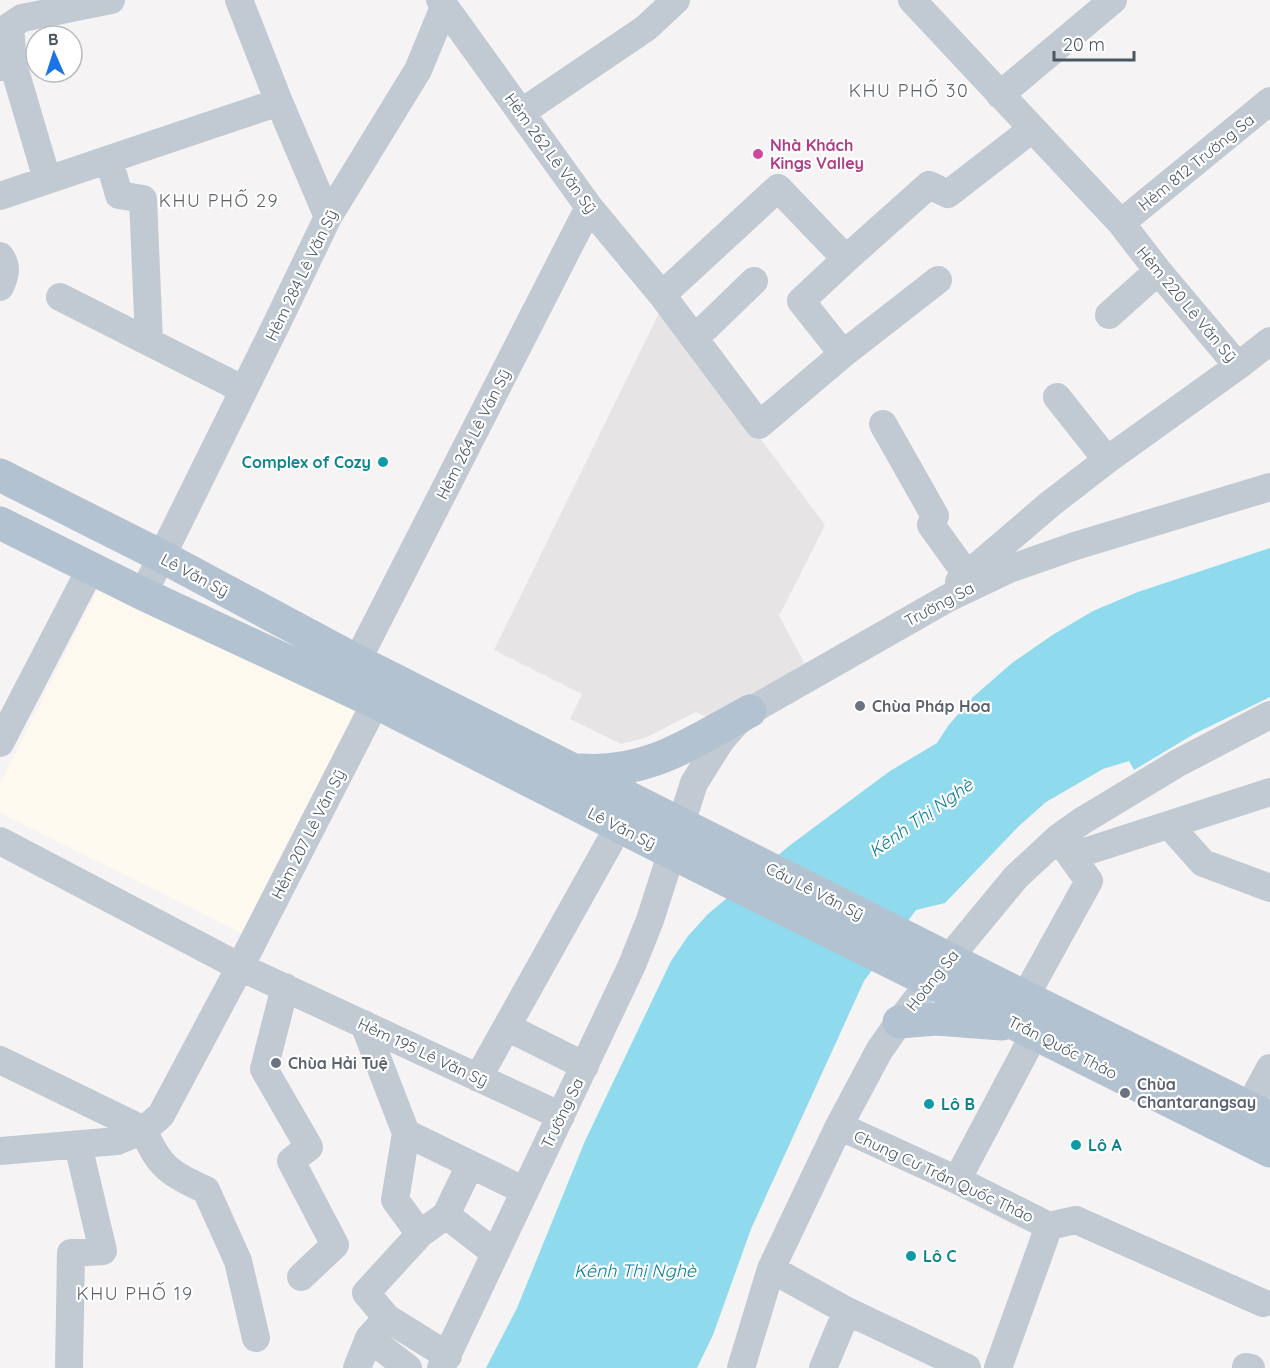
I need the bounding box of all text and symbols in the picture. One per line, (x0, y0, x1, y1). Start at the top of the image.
north arrow (24, 24, 84, 84)
scale bar (1054, 24, 1134, 62)
text: B (47, 29, 59, 49)
text: 20 m (1063, 33, 1105, 56)
district label: KHU PHỐ 30 (849, 79, 969, 102)
street label: Hẻm 262 Lê Văn Sỹ (501, 89, 601, 217)
street label: Hẻm 812 Trường Sa (1134, 109, 1258, 215)
place label: Nhà Khách Kings Valley (770, 135, 864, 173)
marker: Nhà Khách Kings Valley (751, 147, 765, 161)
district label: KHU PHỐ 29 (159, 189, 279, 212)
street label: Hẻm 284 Lê Văn Sỹ (261, 206, 341, 344)
street label: Hẻm 220 Lê Văn Sỹ (1133, 242, 1241, 366)
street label: Hẻm 264 Lê Văn Sỹ (431, 365, 515, 503)
place label: Complex of Cozy (242, 452, 371, 472)
marker: Complex of Cozy (376, 455, 390, 469)
street label: Lê Văn Sỹ (158, 549, 232, 601)
street label: Trường Sa (901, 577, 977, 631)
place label: Chùa Pháp Hoa (872, 696, 990, 716)
marker: Chùa Pháp Hoa (853, 699, 867, 713)
street label: Hẻm 207 Lê Văn Sỹ (267, 766, 349, 902)
water label: Kênh Thị Nghè (864, 773, 978, 862)
street label: Lê Văn Sỹ (585, 802, 659, 854)
street label: Cầu Lê Văn Sỹ (763, 858, 867, 924)
street label: Hoàng Sa (901, 945, 963, 1015)
street label: Trần Quốc Thảo (1005, 1011, 1121, 1083)
street label: Hẻm 195 Lê Văn Sỹ (355, 1013, 491, 1091)
place label: Chùa Hải Tuệ (288, 1053, 388, 1073)
marker: Chùa Hải Tuệ (269, 1056, 283, 1070)
street label: Trường Sa (536, 1074, 588, 1152)
place label: Chùa Chantarangsay (1137, 1074, 1256, 1112)
marker: Chùa Chantarangsay (1118, 1086, 1132, 1100)
place label: Lô B (941, 1094, 975, 1114)
marker: Lô B (922, 1097, 936, 1111)
street label: Chung Cư Trần Quốc Thảo (851, 1126, 1037, 1226)
place label: Lô A (1088, 1135, 1122, 1155)
marker: Lô A (1069, 1138, 1083, 1152)
place label: Lô C (923, 1246, 957, 1266)
marker: Lô C (904, 1249, 918, 1263)
water label: Kênh Thị Nghè (574, 1259, 697, 1282)
district label: KHU PHỐ 19 (77, 1282, 193, 1305)

